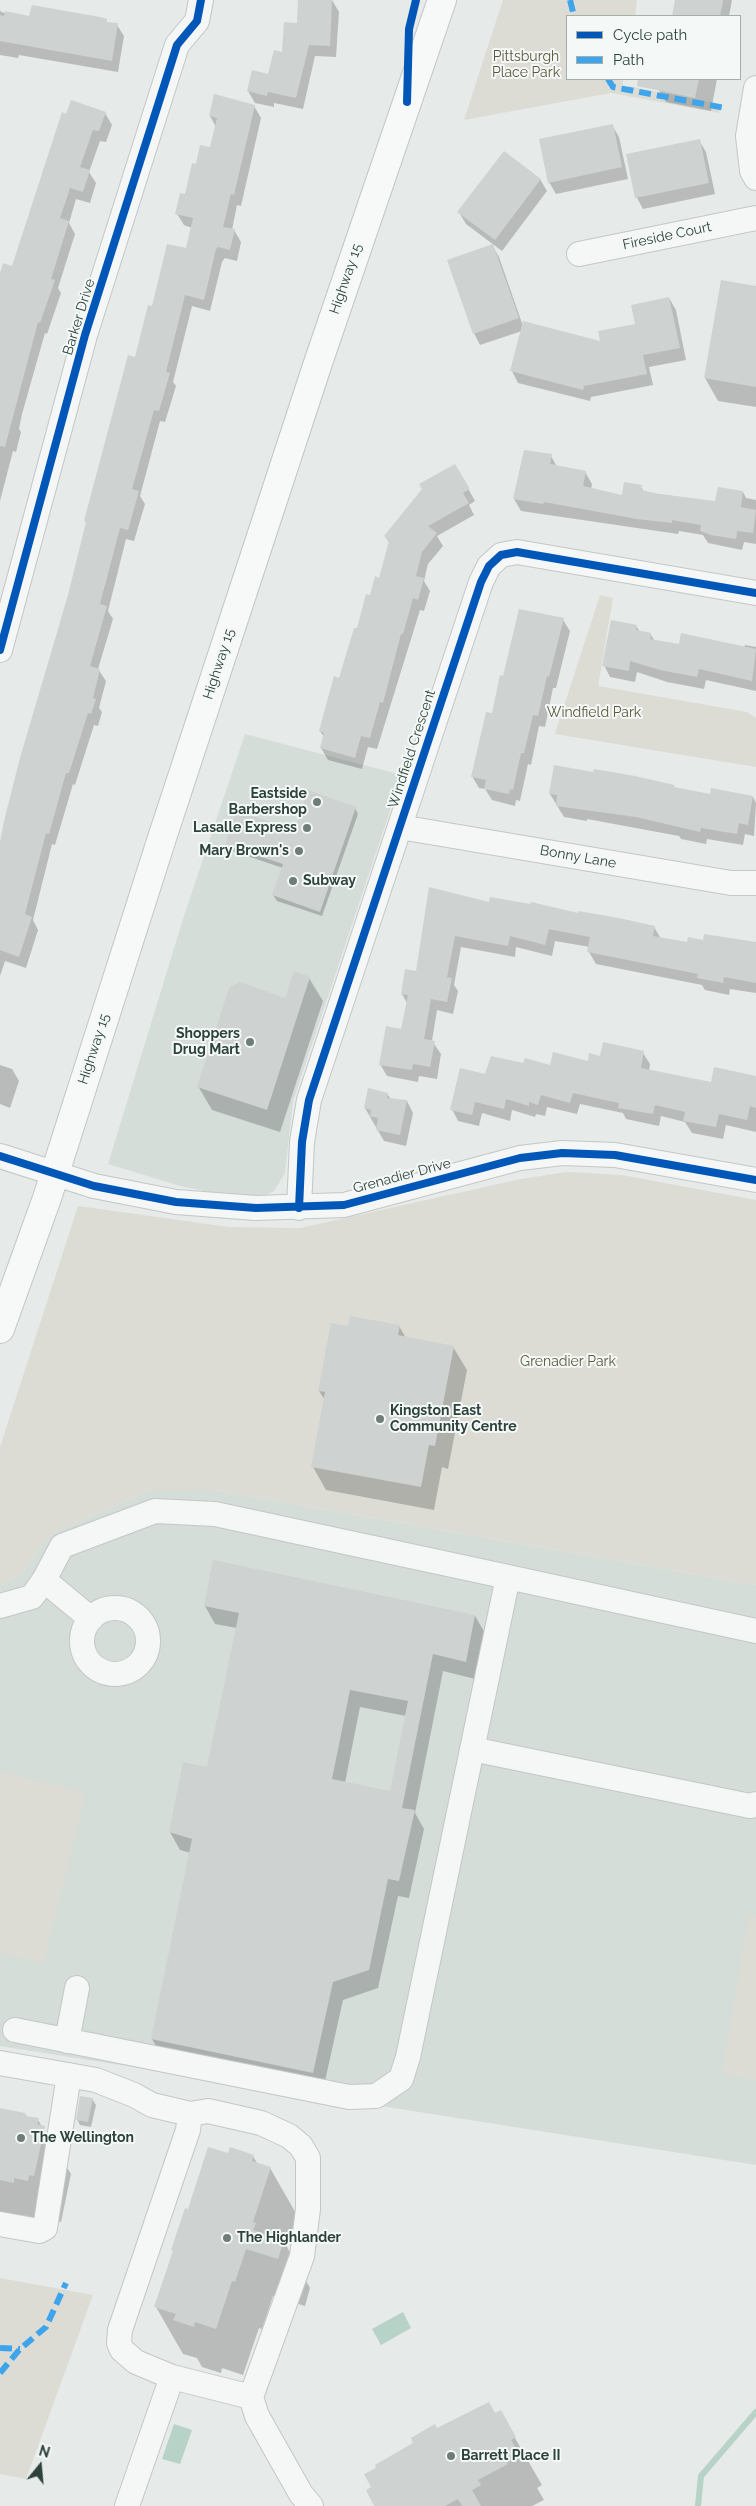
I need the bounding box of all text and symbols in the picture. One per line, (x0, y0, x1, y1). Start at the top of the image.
legend (566, 15, 741, 80)
text: Cycle path (613, 26, 687, 44)
park label: Pittsburgh Place Park (492, 49, 560, 82)
text: Path (613, 51, 644, 69)
street label: Fireside Court (621, 218, 713, 254)
street label: Highway 15 (326, 242, 366, 316)
street label: Barker Drive (59, 277, 99, 357)
street label: Highway 15 (200, 626, 238, 702)
street label: Windfield Crescent (385, 688, 439, 810)
park label: Windfield Park (547, 705, 641, 721)
place label: Eastside Barbershop (229, 786, 307, 819)
marker: Eastside Barbershop (311, 796, 323, 808)
place label: Lasalle Express (193, 820, 297, 836)
marker: Lasalle Express (301, 822, 313, 834)
street label: Bonny Lane (539, 842, 617, 872)
place label: Mary Brown's (199, 843, 289, 859)
marker: Mary Brown's (293, 845, 305, 857)
place label: Subway (303, 873, 356, 889)
marker: Subway (287, 875, 299, 887)
street label: Highway 15 (75, 1011, 113, 1087)
place label: Shoppers Drug Mart (173, 1026, 240, 1058)
marker: Shoppers Drug Mart (244, 1036, 256, 1048)
street label: Grenadier Drive (351, 1155, 453, 1197)
park label: Grenadier Park (520, 1354, 616, 1370)
place label: Kingston East Community Centre (390, 1403, 517, 1435)
marker: Kingston East Community Centre (374, 1413, 386, 1425)
place label: The Wellington (31, 2130, 134, 2146)
marker: The Wellington (15, 2132, 27, 2144)
place label: The Highlander (237, 2230, 341, 2246)
marker: The Highlander (221, 2232, 233, 2244)
north arrow (15, 2441, 65, 2491)
text: N (37, 2442, 52, 2461)
place label: Barrett Place II (461, 2448, 560, 2464)
marker: Barrett Place II (445, 2450, 457, 2462)

